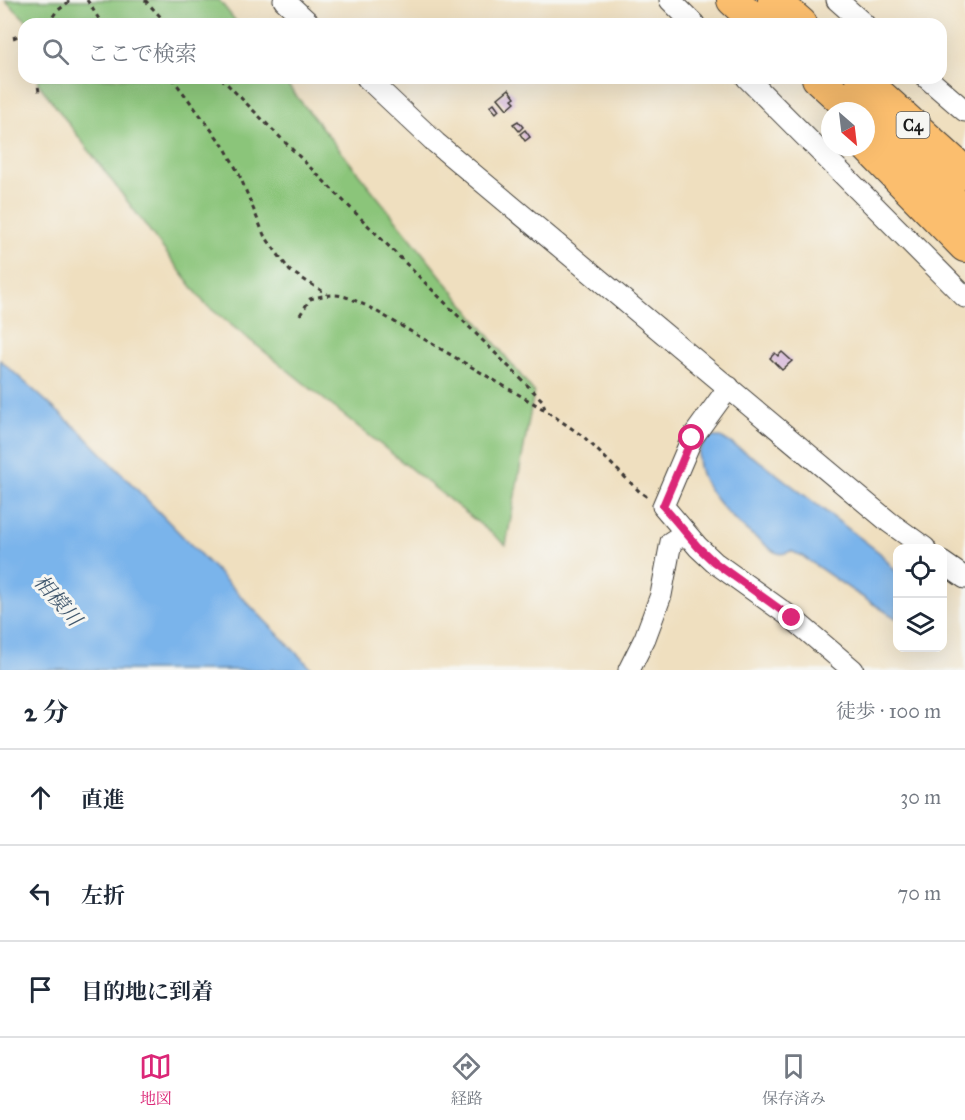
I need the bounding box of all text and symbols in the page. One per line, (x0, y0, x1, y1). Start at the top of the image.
search box (18, 18, 947, 84)
icon: search (39, 35, 72, 68)
text: ここで検索 (87, 40, 197, 67)
north arrow (821, 102, 875, 156)
road number: C4 (896, 112, 930, 138)
route start (678, 424, 704, 450)
map controls (893, 544, 947, 652)
button: locate (893, 544, 947, 598)
water label: 相模川 (29, 569, 88, 632)
button: layers (893, 598, 947, 652)
route end (778, 604, 804, 630)
text: 2 分 (24, 696, 68, 728)
text: 徒歩 · 100 m (836, 699, 941, 723)
icon: ahead (24, 781, 57, 814)
text: 30 m (900, 785, 941, 809)
text: 直進 (81, 786, 125, 813)
icon: left (24, 877, 57, 910)
text: 70 m (898, 881, 941, 905)
text: 左折 (81, 882, 125, 909)
icon: arrive (24, 973, 57, 1006)
text: 目的地に到着 (81, 978, 213, 1005)
tab: 地図 (139, 1050, 172, 1109)
tab: 経路 (450, 1050, 483, 1109)
tab: 保存済み (762, 1050, 826, 1109)

